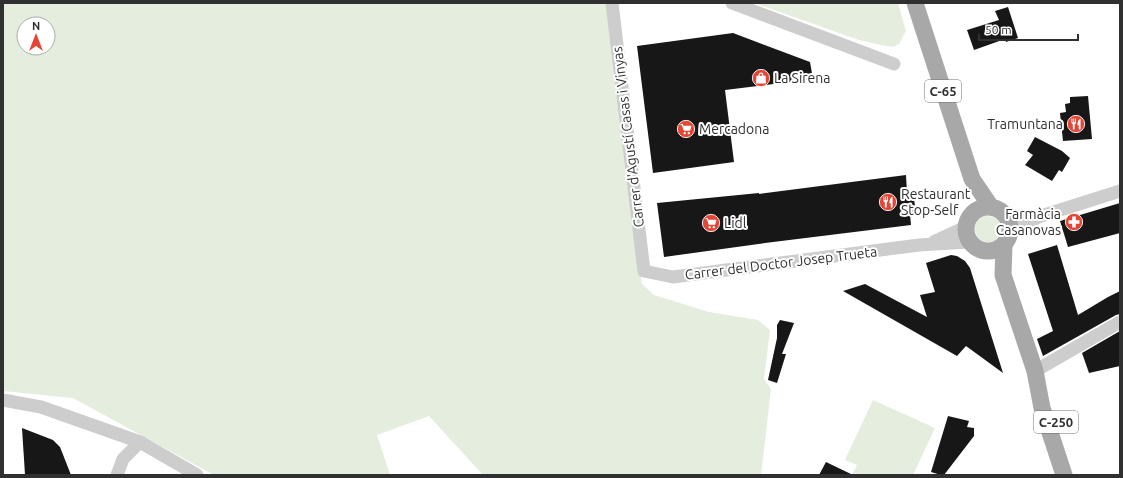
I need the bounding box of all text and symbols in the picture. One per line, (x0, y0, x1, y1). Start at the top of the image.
north arrow (16, 16, 56, 56)
scale bar (979, 16, 1078, 42)
text: N (32, 20, 40, 32)
text: 50 m (985, 23, 1012, 36)
street label: Carrer d'Agustí Casas i Vinyas (609, 46, 647, 228)
shop icon: La Sirena (751, 68, 771, 88)
place label: La Sirena (774, 70, 831, 86)
road number: C-65 (925, 80, 961, 102)
restaurant icon: Tramuntana (1066, 114, 1086, 134)
place label: Tramuntana (987, 116, 1063, 132)
supermarket icon: Mercadona (676, 119, 696, 139)
place label: Mercadona (699, 121, 769, 137)
place label: Restaurant Stop-Self (901, 186, 971, 218)
restaurant icon: Restaurant Stop-Self (878, 192, 898, 212)
place label: Farmàcia Casanovas (996, 206, 1061, 238)
pharmacy icon: Farmàcia Casanovas (1064, 212, 1084, 232)
supermarket icon: Lidl (701, 213, 721, 233)
place label: Lidl (724, 215, 747, 231)
street label: Carrer del Doctor Josep Trueta (684, 243, 878, 283)
road number: C-250 (1034, 411, 1078, 433)

